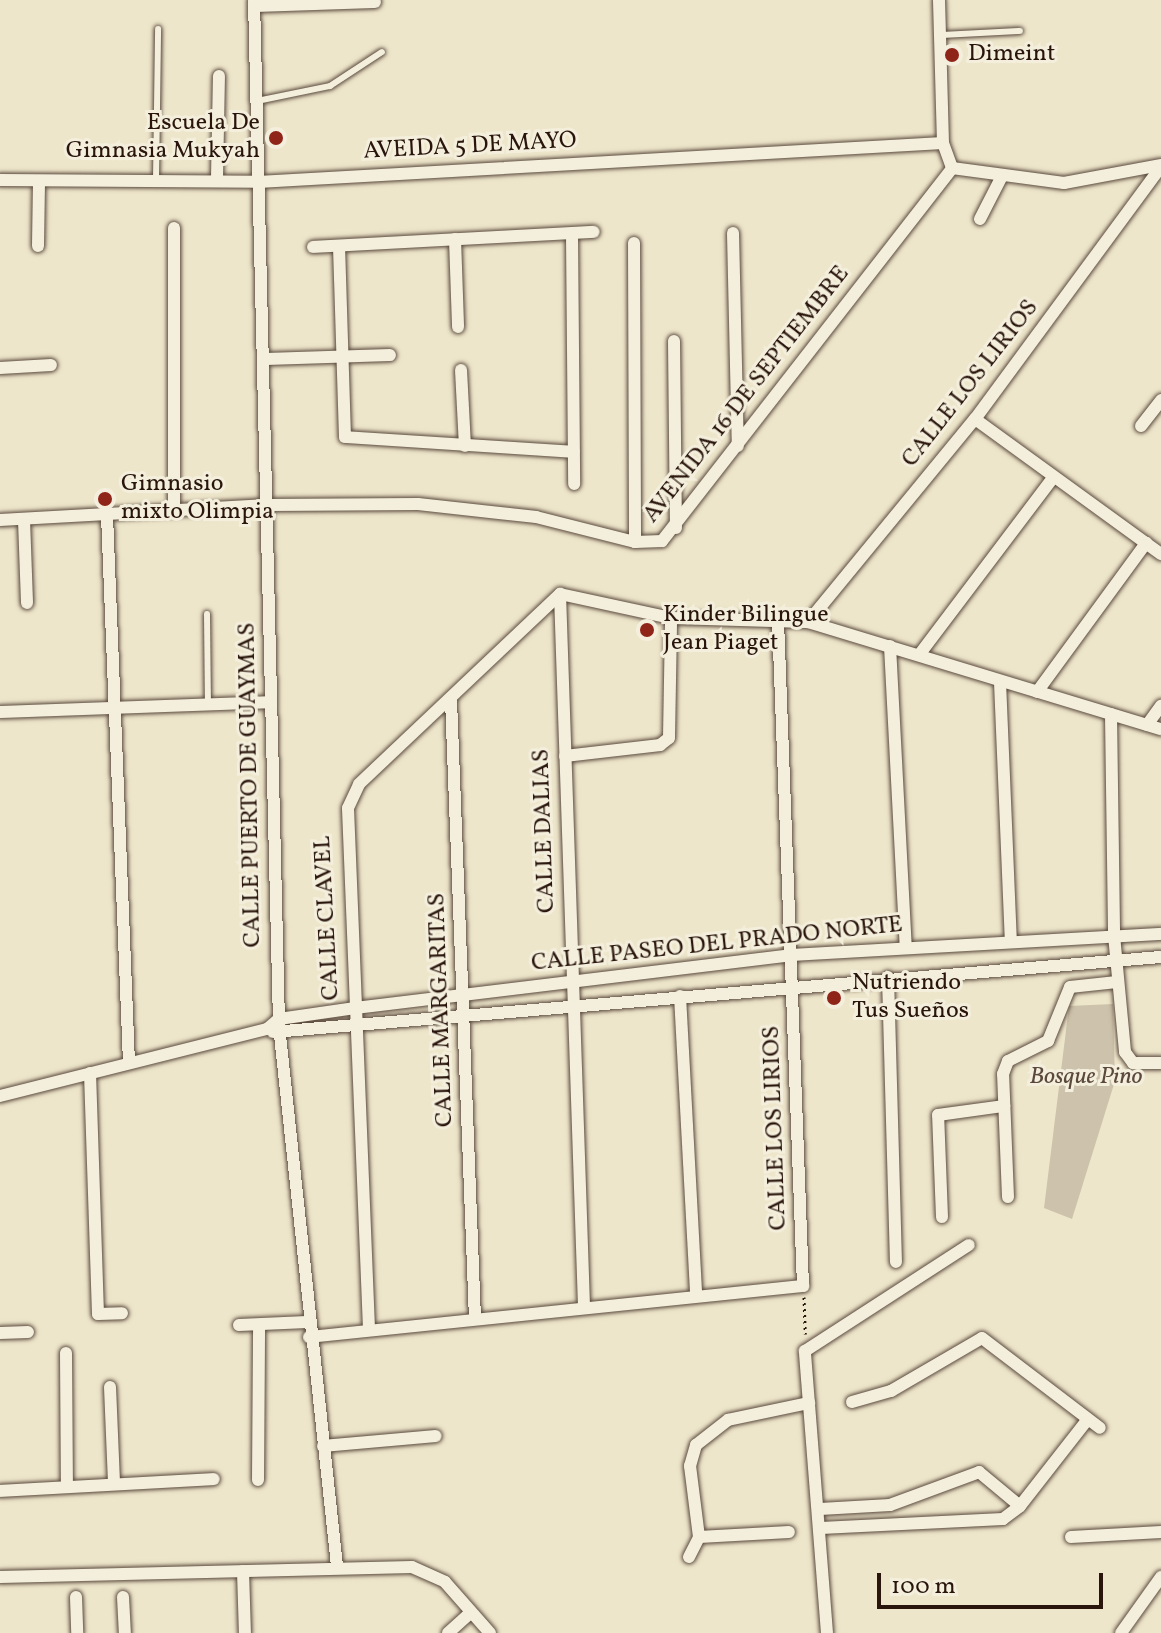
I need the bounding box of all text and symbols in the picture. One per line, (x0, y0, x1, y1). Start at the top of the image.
place label: Dimeint (968, 41, 1055, 69)
marker: Dimeint (943, 46, 961, 64)
place label: Escuela De Gimnasia Mukyah (66, 110, 260, 166)
street label: AVEIDA 5 DE MAYO (363, 127, 577, 167)
marker: Escuela De Gimnasia Mukyah (267, 129, 285, 147)
street label: AVENIDA 16 DE SEPTIEMBRE (638, 261, 856, 529)
street label: CALLE LOS LIRIOS (897, 294, 1045, 474)
place label: Gimnasio mixto Olimpia (121, 471, 274, 527)
marker: Gimnasio mixto Olimpia (96, 490, 114, 508)
place label: Kinder Bilingue Jean Piaget (663, 602, 829, 658)
marker: Kinder Bilingue Jean Piaget (638, 621, 656, 639)
street label: CALLE PUERTO DE GUAYMAS (234, 622, 268, 948)
street label: CALLE DALIAS (528, 748, 562, 914)
street label: CALLE CLAVEL (309, 835, 347, 1001)
street label: CALLE MARGARITAS (424, 892, 460, 1128)
street label: CALLE PASEO DEL PRADO NORTE (530, 911, 904, 979)
place label: Nutriendo Tus Sueños (852, 970, 969, 1026)
marker: Nutriendo Tus Sueños (823, 987, 845, 1009)
street label: CALLE LOS LIRIOS (758, 1025, 794, 1231)
park label: Bosque Pino (1029, 1064, 1143, 1092)
scale bar (881, 1557, 1107, 1607)
text: 100 m (891, 1570, 956, 1604)

